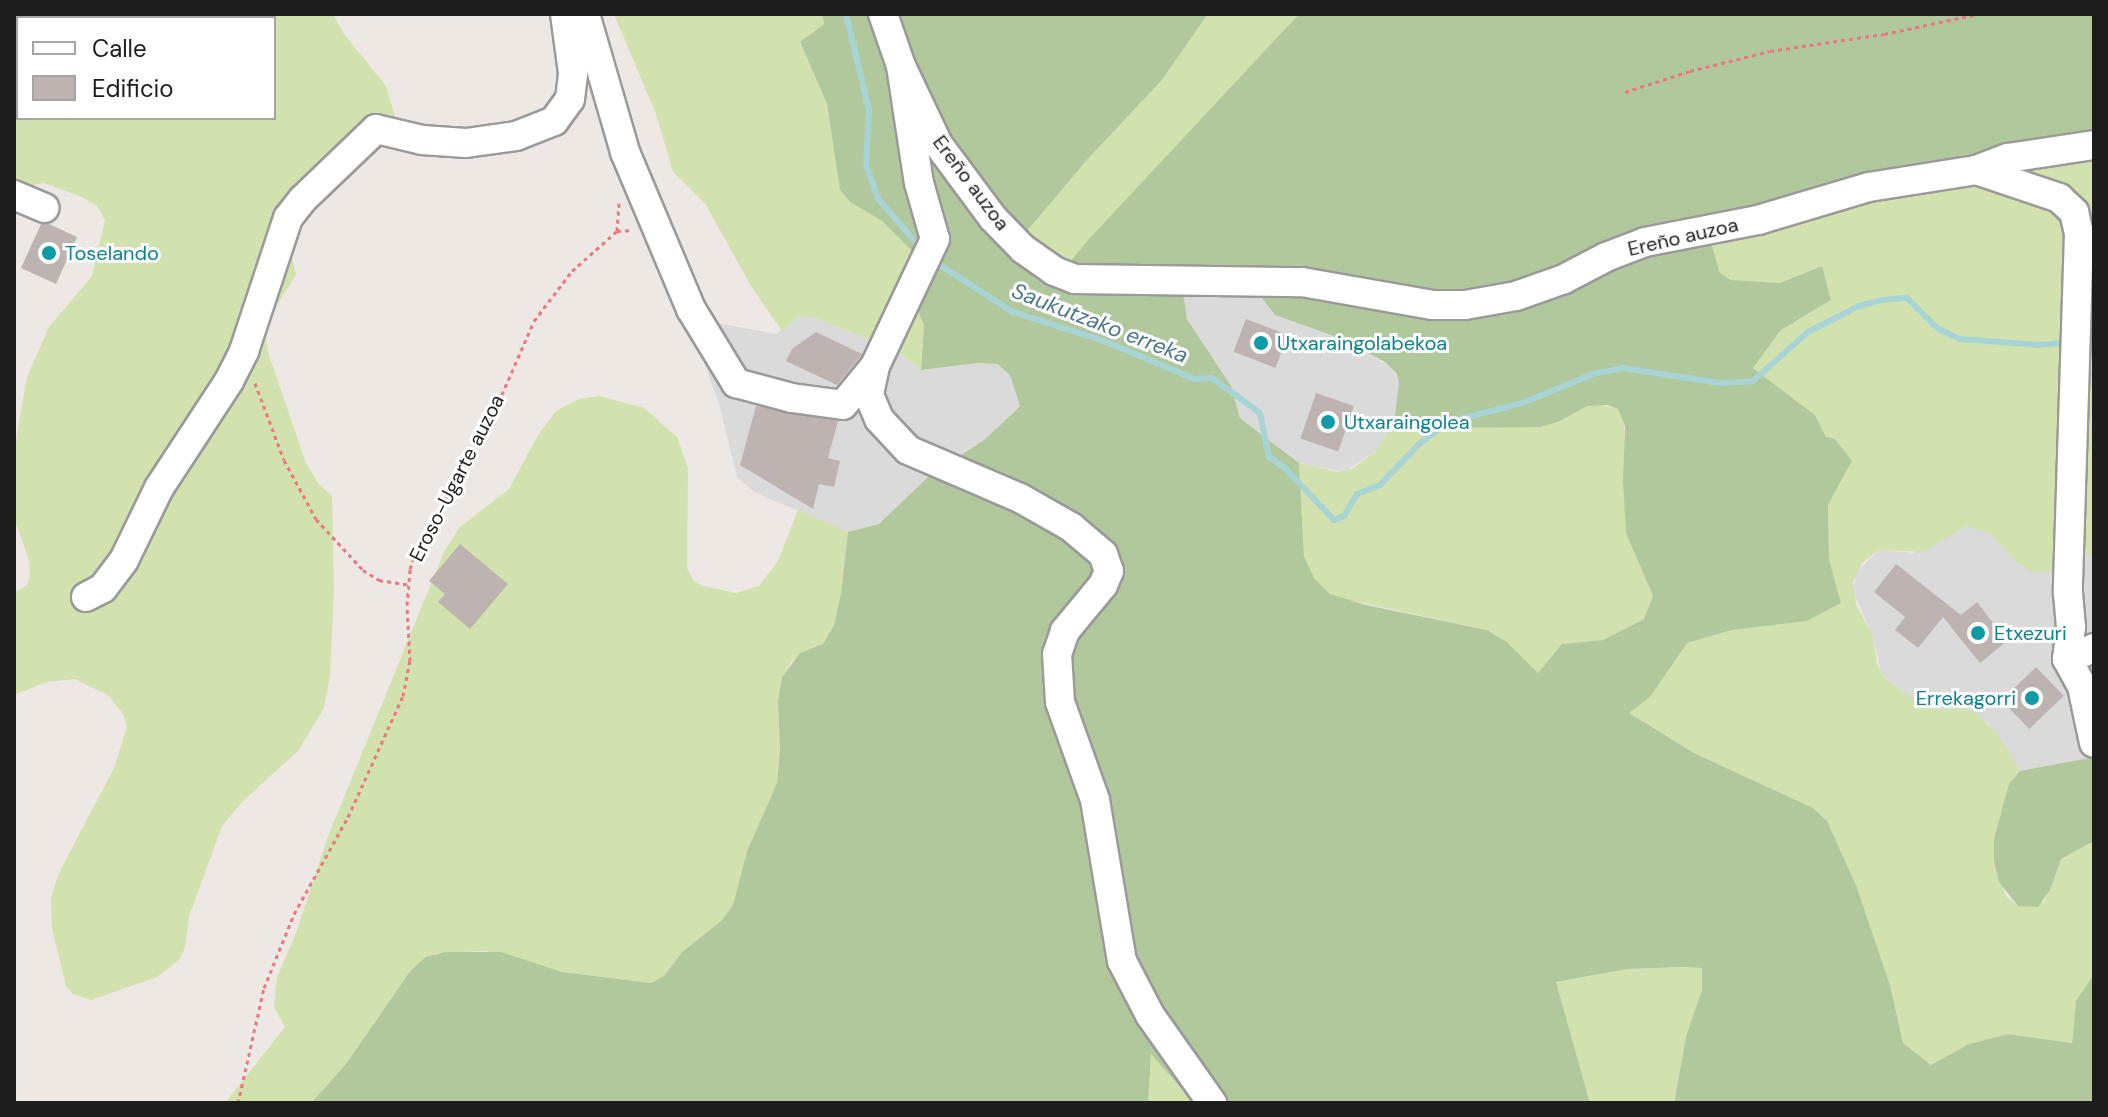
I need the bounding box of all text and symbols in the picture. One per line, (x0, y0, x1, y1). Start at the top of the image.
legend (16, 16, 276, 120)
text: Calle (92, 33, 147, 64)
text: Edificio (92, 73, 174, 104)
street label: Ereño auzoa (928, 131, 1014, 235)
street label: Ereño auzoa (1625, 213, 1741, 261)
place label: Toselando (65, 241, 159, 265)
marker: Toselando (40, 244, 58, 262)
water label: Saukutzako erreka (1008, 277, 1192, 369)
place label: Utxaraingolabekoa (1277, 331, 1447, 355)
marker: Utxaraingolabekoa (1252, 334, 1270, 352)
street label: Eroso-Ugarte auzoa (405, 391, 509, 565)
place label: Utxaraingolea (1344, 410, 1470, 434)
marker: Utxaraingolea (1319, 413, 1337, 431)
place label: Etxezuri (1994, 621, 2067, 645)
marker: Etxezuri (1969, 624, 1987, 642)
place label: Errekagorri (1916, 686, 2016, 710)
marker: Errekagorri (2023, 689, 2041, 707)

